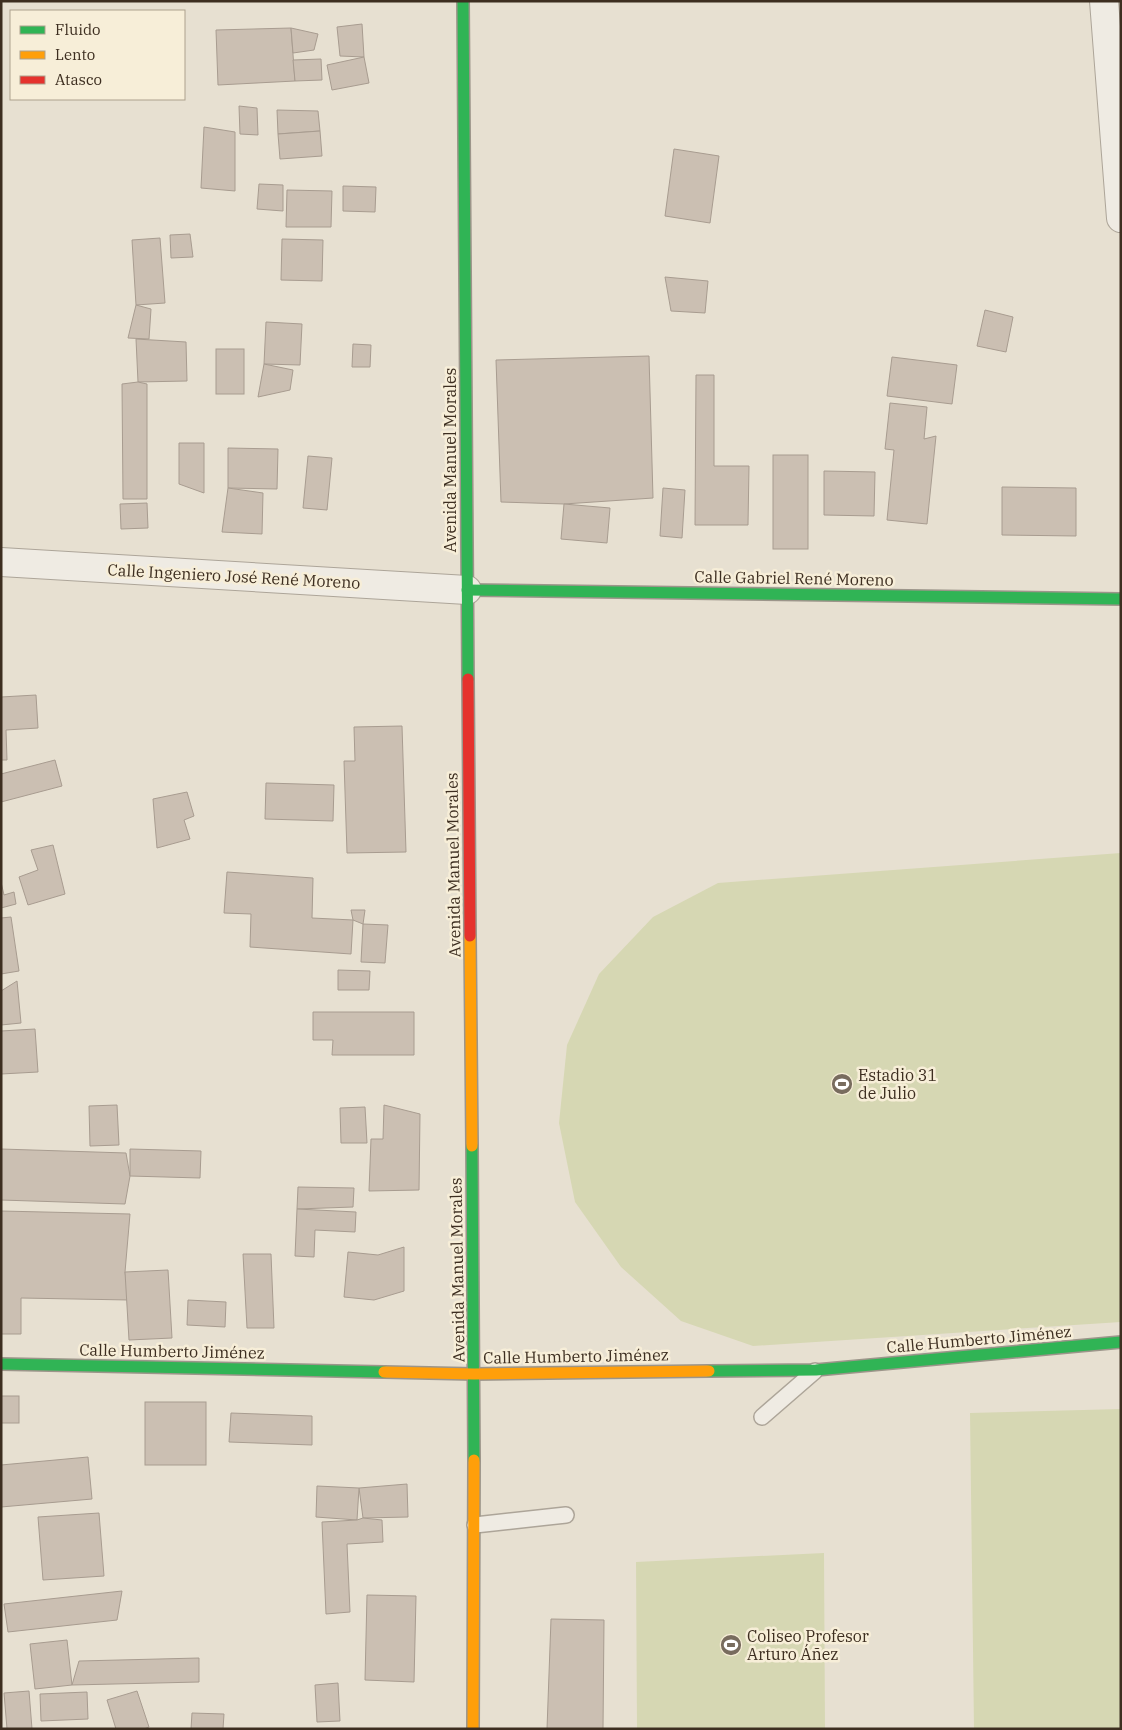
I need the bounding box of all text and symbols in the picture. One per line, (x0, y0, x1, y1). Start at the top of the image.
legend (10, 10, 185, 100)
text: Fluido (55, 20, 100, 39)
text: Lento (55, 45, 95, 64)
text: Atasco (55, 70, 102, 89)
street label: Avenida Manuel Morales (440, 368, 460, 552)
street label: Calle Ingeniero José René Moreno (107, 559, 361, 593)
street label: Calle Gabriel René Moreno (694, 566, 894, 590)
street label: Avenida Manuel Morales (441, 772, 465, 958)
place label: Estadio 31 de Julio (858, 1065, 937, 1103)
sports icon: Estadio 31 de Julio (830, 1072, 854, 1096)
street label: Avenida Manuel Morales (445, 1177, 469, 1363)
street label: Calle Humberto Jiménez (886, 1321, 1072, 1357)
street label: Calle Humberto Jiménez (79, 1339, 265, 1363)
street label: Calle Humberto Jiménez (483, 1344, 669, 1368)
place label: Coliseo Profesor Arturo Áñez (747, 1626, 869, 1664)
sports icon: Coliseo Profesor Arturo Áñez (719, 1633, 743, 1657)

